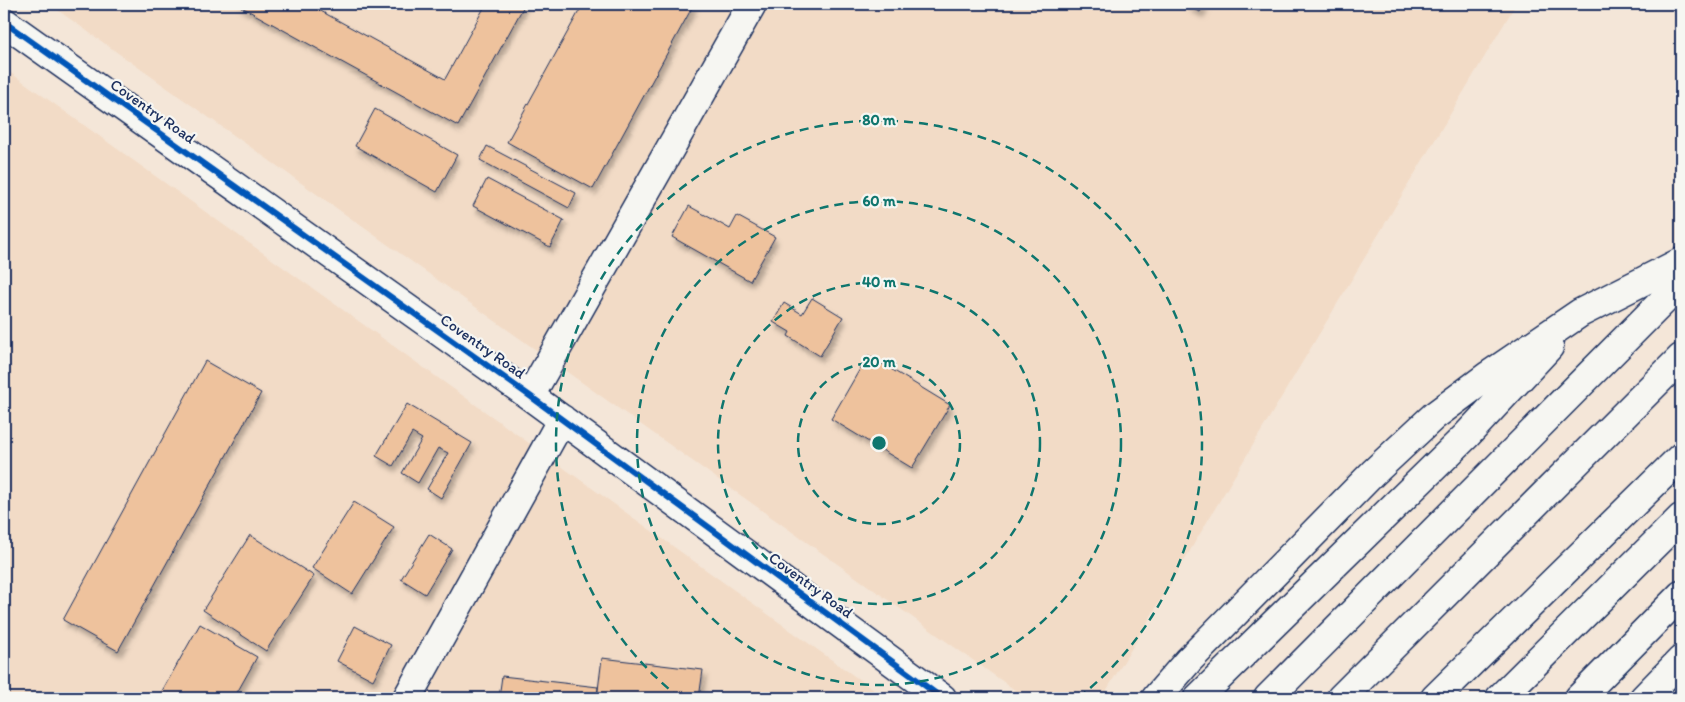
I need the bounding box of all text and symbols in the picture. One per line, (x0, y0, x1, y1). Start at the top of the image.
street label: Coventry Road (107, 75, 200, 148)
text: 80 m (862, 111, 896, 129)
text: 60 m (862, 192, 896, 210)
text: 40 m (862, 273, 897, 291)
street label: Coventry Road (437, 310, 530, 383)
text: 20 m (862, 353, 896, 371)
centre of rings (870, 434, 888, 452)
street label: Coventry Road (765, 548, 857, 622)

